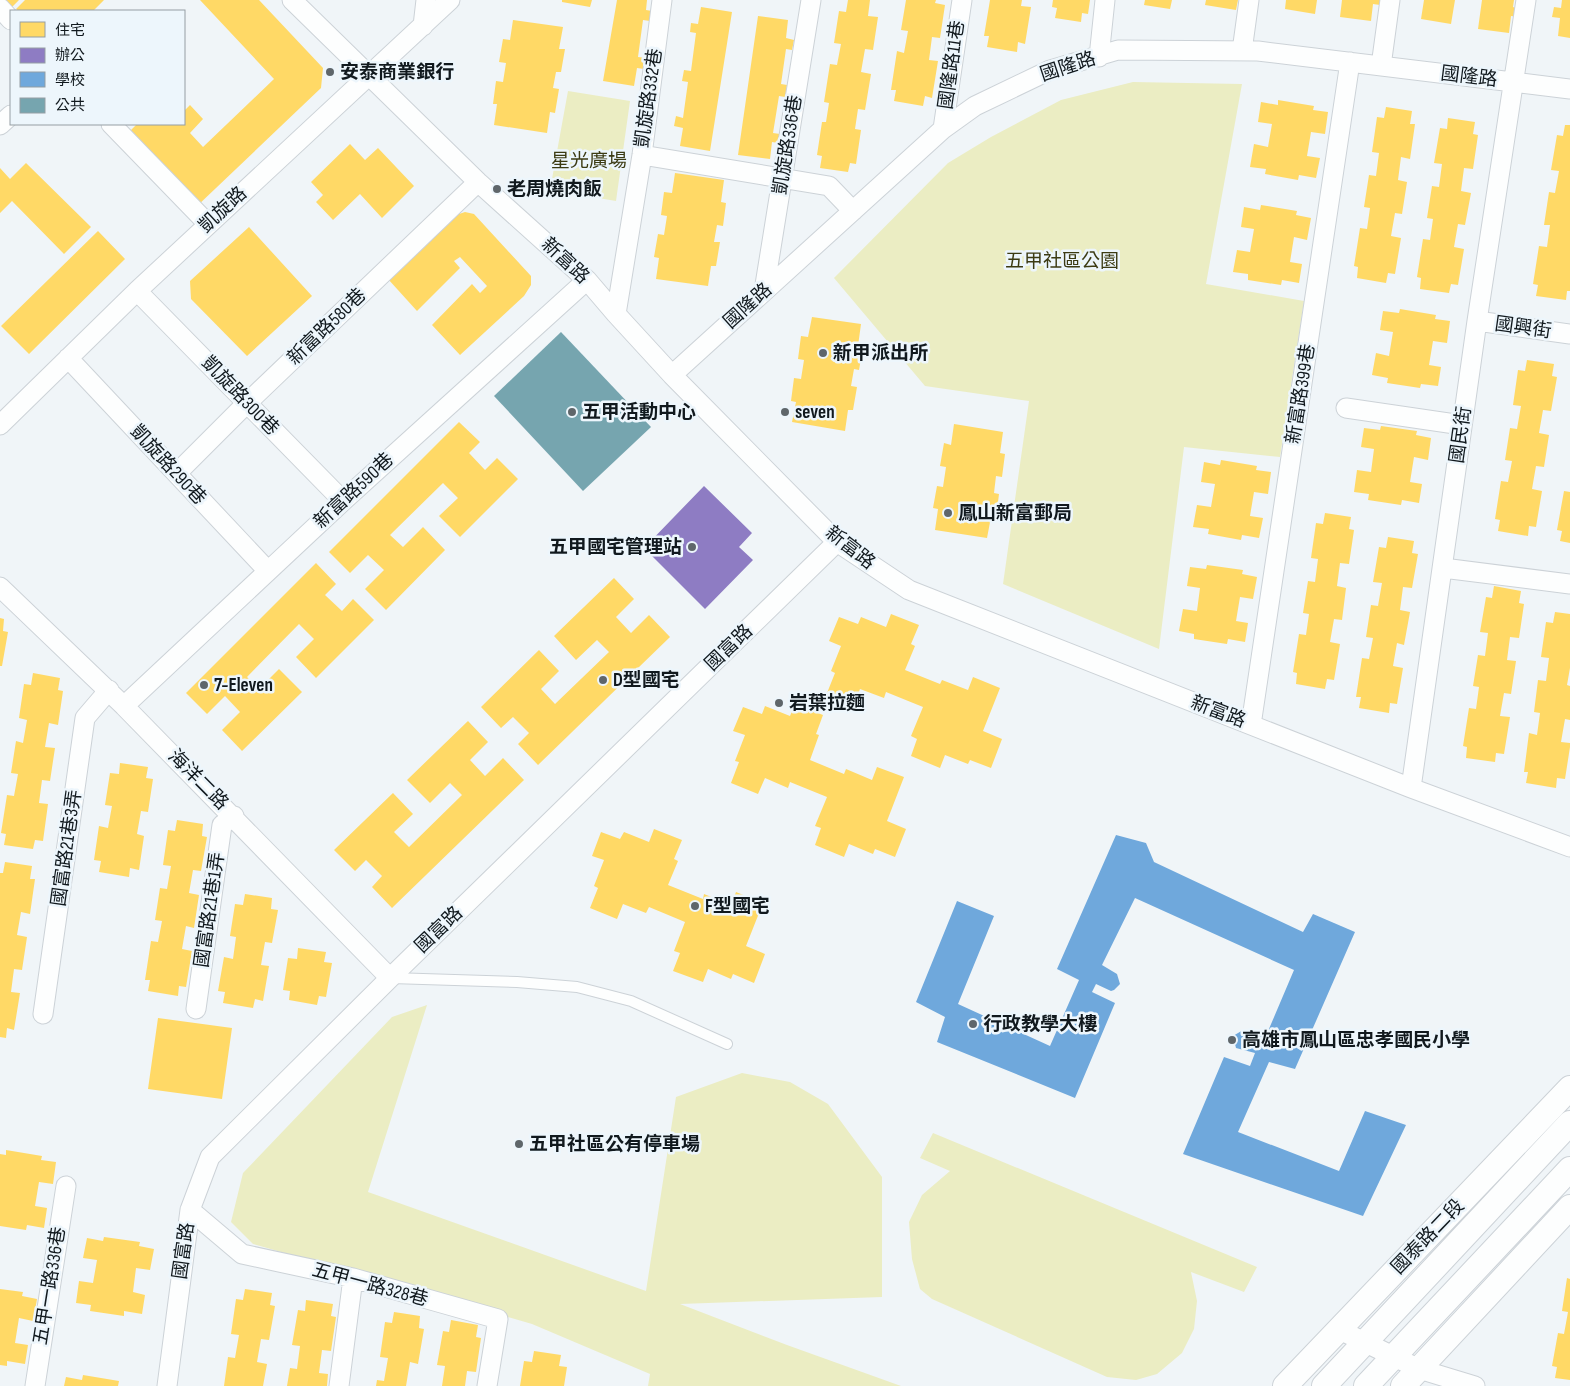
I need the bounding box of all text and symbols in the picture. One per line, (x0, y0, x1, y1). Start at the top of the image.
legend (10, 10, 185, 125)
street label: 國隆路11巷 (934, 19, 970, 111)
text: 住宅 (55, 21, 85, 40)
text: 辦公 (55, 46, 85, 65)
street label: 凱旋路332巷 (631, 47, 667, 149)
street label: 國隆路 (1037, 47, 1099, 87)
place label: 安泰商業銀行 (340, 61, 454, 84)
street label: 國隆路 (1439, 62, 1499, 92)
marker: 安泰商業銀行 (324, 66, 336, 78)
text: 學校 (55, 71, 85, 90)
street label: 凱旋路336巷 (769, 94, 807, 196)
text: 公共 (55, 96, 85, 115)
park label: 星光廣場 (551, 150, 627, 173)
place label: 老周燒肉飯 (507, 178, 602, 201)
street label: 凱旋路 (194, 182, 252, 238)
marker: 老周燒肉飯 (491, 183, 503, 195)
street label: 新富路 (536, 233, 594, 289)
park label: 五甲社區公園 (1005, 250, 1119, 273)
street label: 國隆路 (719, 278, 777, 334)
street label: 新富路580巷 (283, 284, 371, 370)
street label: 國興街 (1493, 313, 1553, 343)
place label: 新甲派出所 (833, 342, 928, 365)
street label: 新富路399巷 (1282, 342, 1320, 446)
marker: 新甲派出所 (817, 347, 829, 359)
street label: 凱旋路300巷 (197, 352, 283, 440)
place label: 五甲活動中心 (582, 401, 696, 424)
place label: seven (795, 401, 835, 424)
street label: 國民街 (1446, 405, 1476, 465)
marker: 五甲活動中心 (566, 406, 578, 418)
marker: seven (779, 406, 791, 418)
street label: 凱旋路290巷 (125, 420, 211, 510)
street label: 新富路590巷 (309, 448, 399, 534)
place label: 鳳山新富郵局 (958, 502, 1072, 525)
marker: 鳳山新富郵局 (942, 507, 954, 519)
street label: 新富路 (820, 521, 880, 575)
place label: 五甲國宅管理站 (549, 536, 682, 559)
marker: 五甲國宅管理站 (686, 541, 698, 553)
street label: 國富路 (701, 620, 757, 676)
place label: D型國宅 (613, 669, 680, 692)
place label: 7-Eleven (214, 674, 273, 697)
marker: D型國宅 (597, 674, 609, 686)
marker: 7-Eleven (198, 679, 210, 691)
street label: 新富路 (1187, 691, 1249, 733)
place label: 岩葉拉麵 (789, 692, 865, 715)
marker: 岩葉拉麵 (773, 697, 785, 709)
street label: 海洋二路 (163, 745, 233, 815)
street label: 國富路21巷3弄 (47, 788, 87, 908)
street label: 國富路21巷1弄 (191, 851, 229, 969)
place label: F型國宅 (705, 895, 770, 918)
marker: F型國宅 (689, 900, 701, 912)
street label: 國富路 (411, 902, 467, 958)
place label: 行政教學大樓 (983, 1013, 1097, 1036)
marker: 行政教學大樓 (967, 1018, 979, 1030)
place label: 高雄市鳳山區忠孝國民小學 (1242, 1029, 1470, 1052)
marker: 高雄市鳳山區忠孝國民小學 (1226, 1034, 1238, 1046)
place label: 五甲社區公有停車場 (529, 1133, 700, 1156)
marker: 五甲社區公有停車場 (513, 1138, 525, 1150)
street label: 國泰路二段 (1387, 1195, 1469, 1279)
street label: 國富路 (169, 1221, 199, 1281)
street label: 五甲一路336巷 (29, 1225, 71, 1347)
street label: 五甲一路328巷 (309, 1258, 431, 1312)

